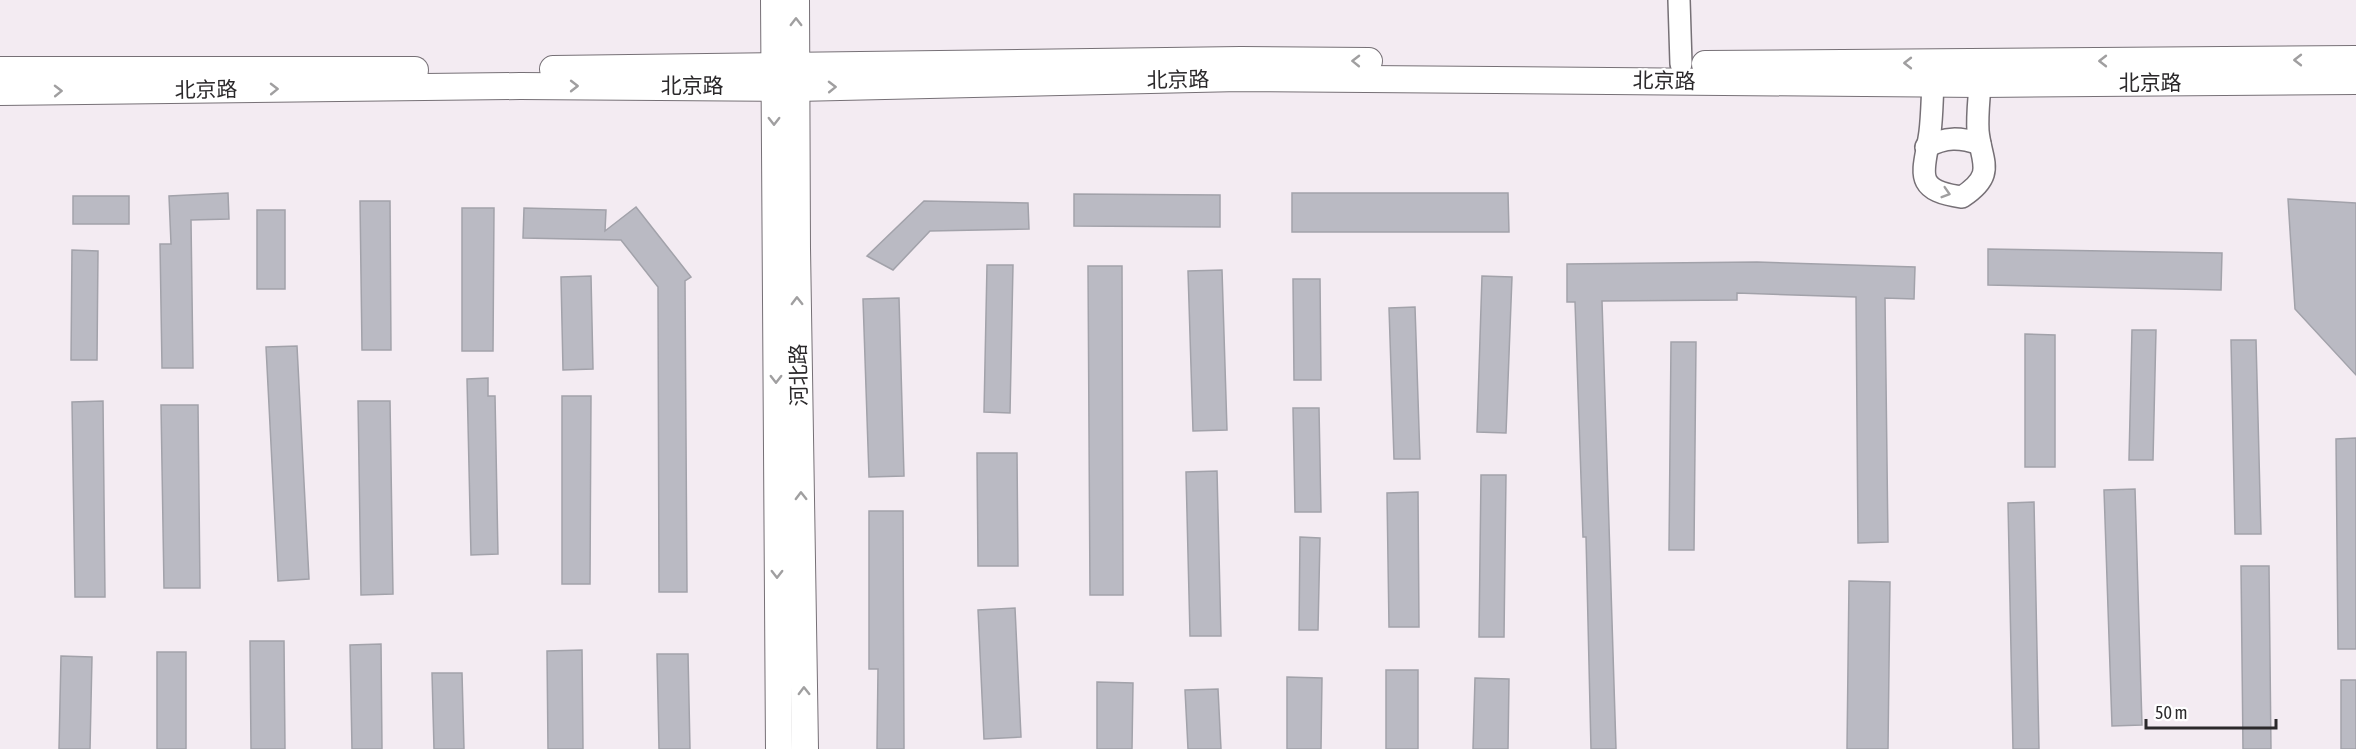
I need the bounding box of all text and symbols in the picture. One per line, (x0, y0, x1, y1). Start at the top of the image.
one-way arrow (790, 17, 802, 26)
one-way arrow (2293, 53, 2302, 66)
one-way arrow (1351, 55, 1360, 67)
one-way arrow (2098, 55, 2107, 67)
one-way arrow (1903, 56, 1912, 69)
street label: 北京路 (1146, 66, 1210, 92)
street label: 北京路 (1632, 67, 1696, 93)
street label: 北京路 (2119, 70, 2182, 94)
street label: 北京路 (661, 73, 724, 97)
street label: 北京路 (174, 76, 238, 102)
one-way arrow (570, 80, 579, 92)
one-way arrow (828, 81, 837, 94)
one-way arrow (270, 83, 279, 95)
one-way arrow (54, 85, 63, 97)
one-way arrow (768, 117, 780, 126)
one-way arrow (1940, 186, 1950, 198)
one-way arrow (791, 296, 804, 305)
street label: 河北路 (785, 343, 811, 407)
one-way arrow (770, 375, 782, 384)
one-way arrow (794, 491, 807, 500)
one-way arrow (771, 570, 783, 579)
one-way arrow (798, 686, 810, 695)
scale bar (2146, 692, 2276, 730)
text: 50 m (2155, 702, 2187, 723)

